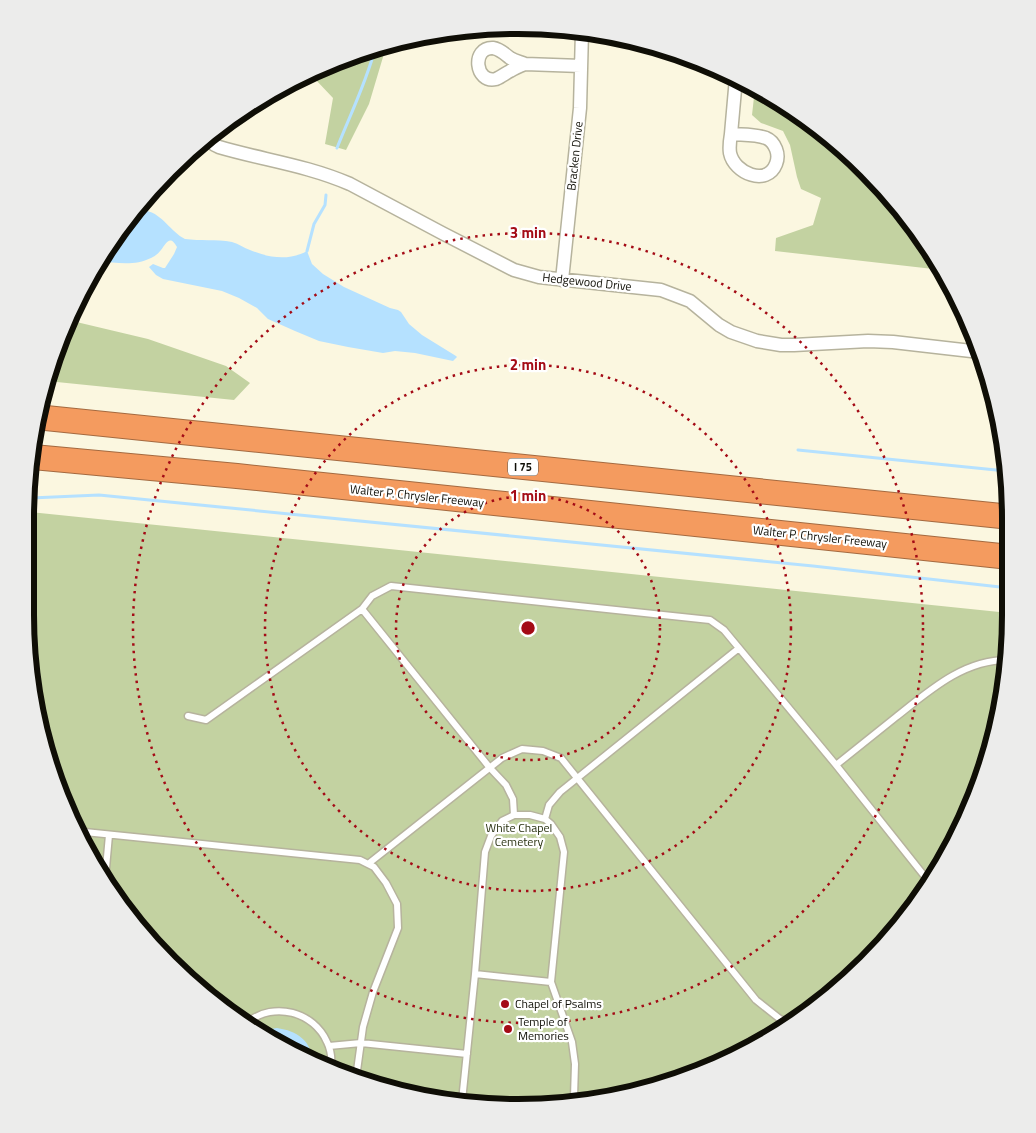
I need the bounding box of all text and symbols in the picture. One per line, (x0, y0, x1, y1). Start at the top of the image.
street label: Bracken Drive (561, 120, 588, 192)
text: 3 min (510, 221, 546, 244)
street label: Hedgewood Drive (542, 267, 633, 296)
text: 2 min (510, 353, 546, 376)
road number: I 75 (508, 458, 538, 476)
street label: Walter P. Chrysler Freeway (349, 479, 485, 512)
text: 1 min (510, 484, 546, 507)
street label: Walter P. Chrysler Freeway (752, 520, 888, 553)
centre of rings (519, 619, 537, 637)
park label: White Chapel Cemetery (486, 818, 552, 851)
place label: Chapel of Psalms (515, 994, 602, 1013)
marker: Chapel of Psalms (499, 998, 511, 1010)
place label: Temple of Memories (518, 1012, 569, 1045)
marker: Temple of Memories (502, 1023, 514, 1035)

